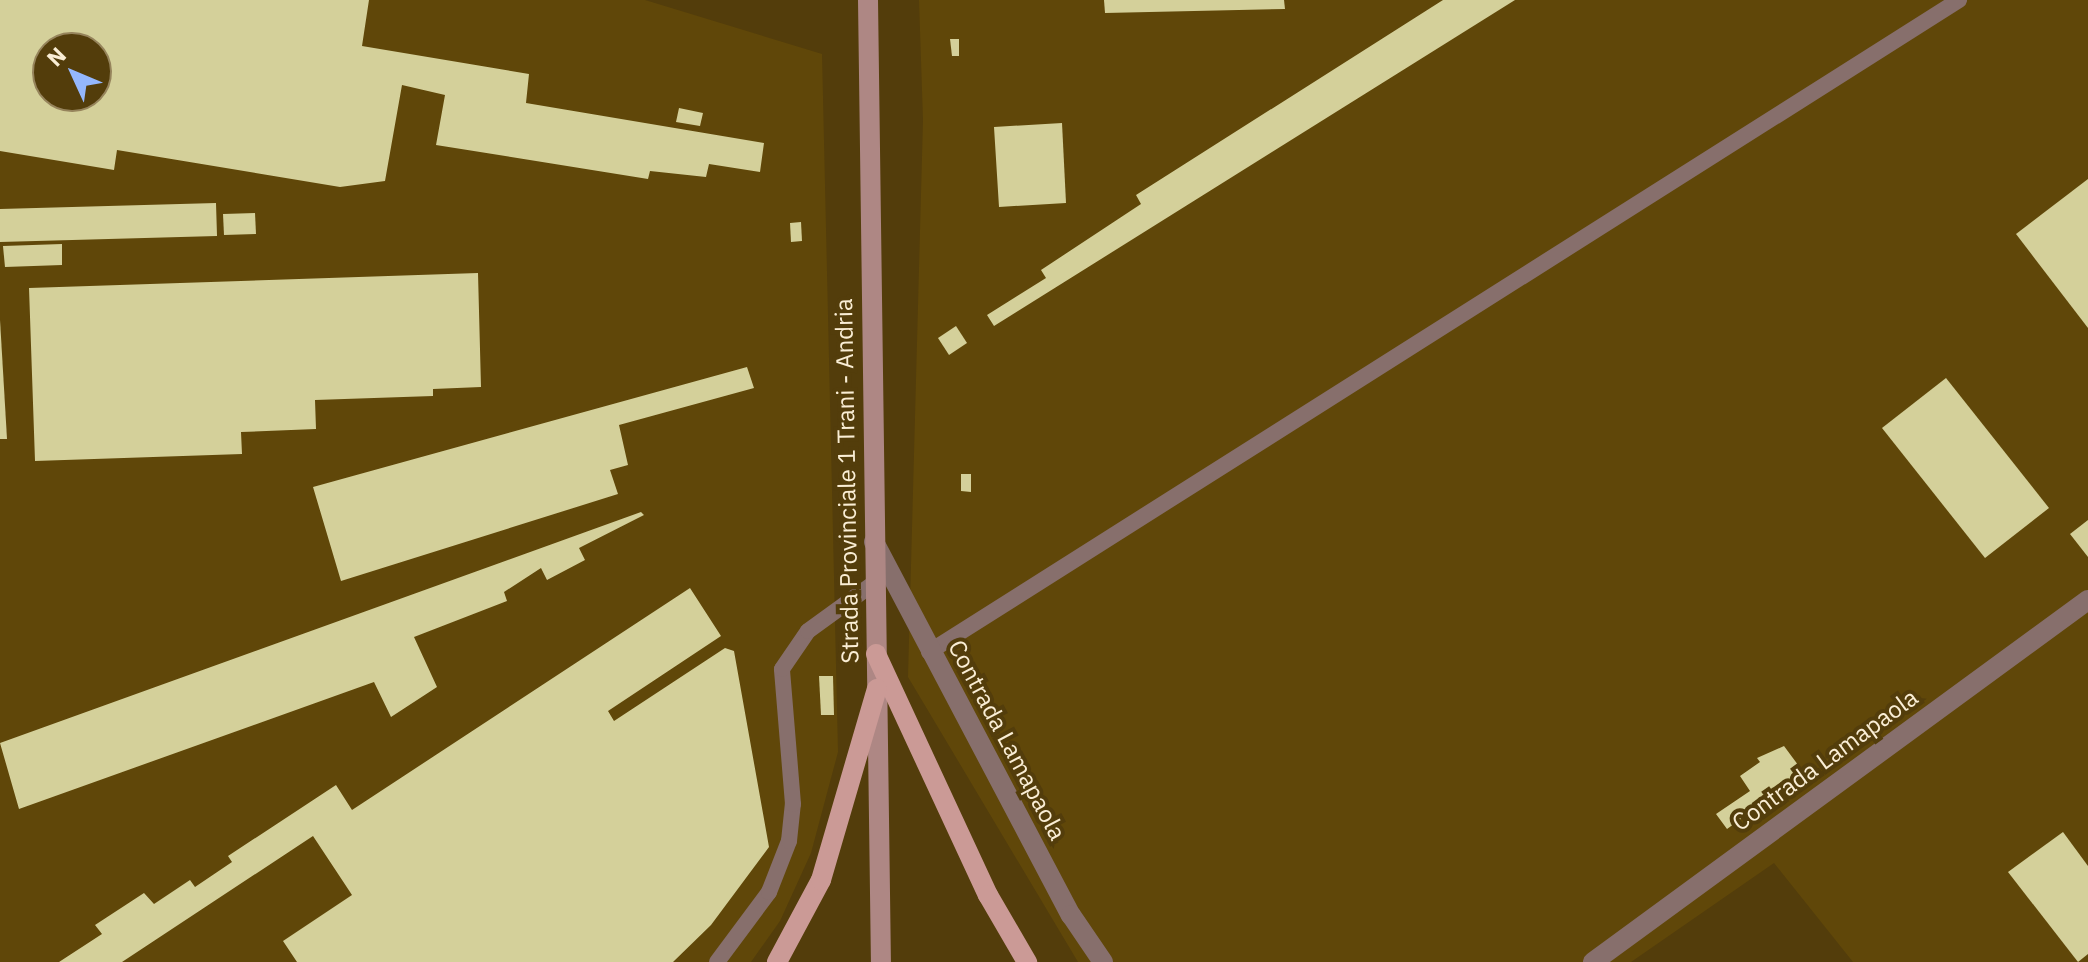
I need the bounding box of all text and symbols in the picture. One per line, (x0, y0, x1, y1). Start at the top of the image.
north arrow (32, 32, 112, 112)
text: N (40, 41, 72, 72)
street label: Strada Provinciale 1 Trani - Andria (829, 298, 865, 664)
street label: Contrada Lamapaola (942, 635, 1072, 845)
street label: Contrada Lamapaola (1727, 683, 1923, 837)

